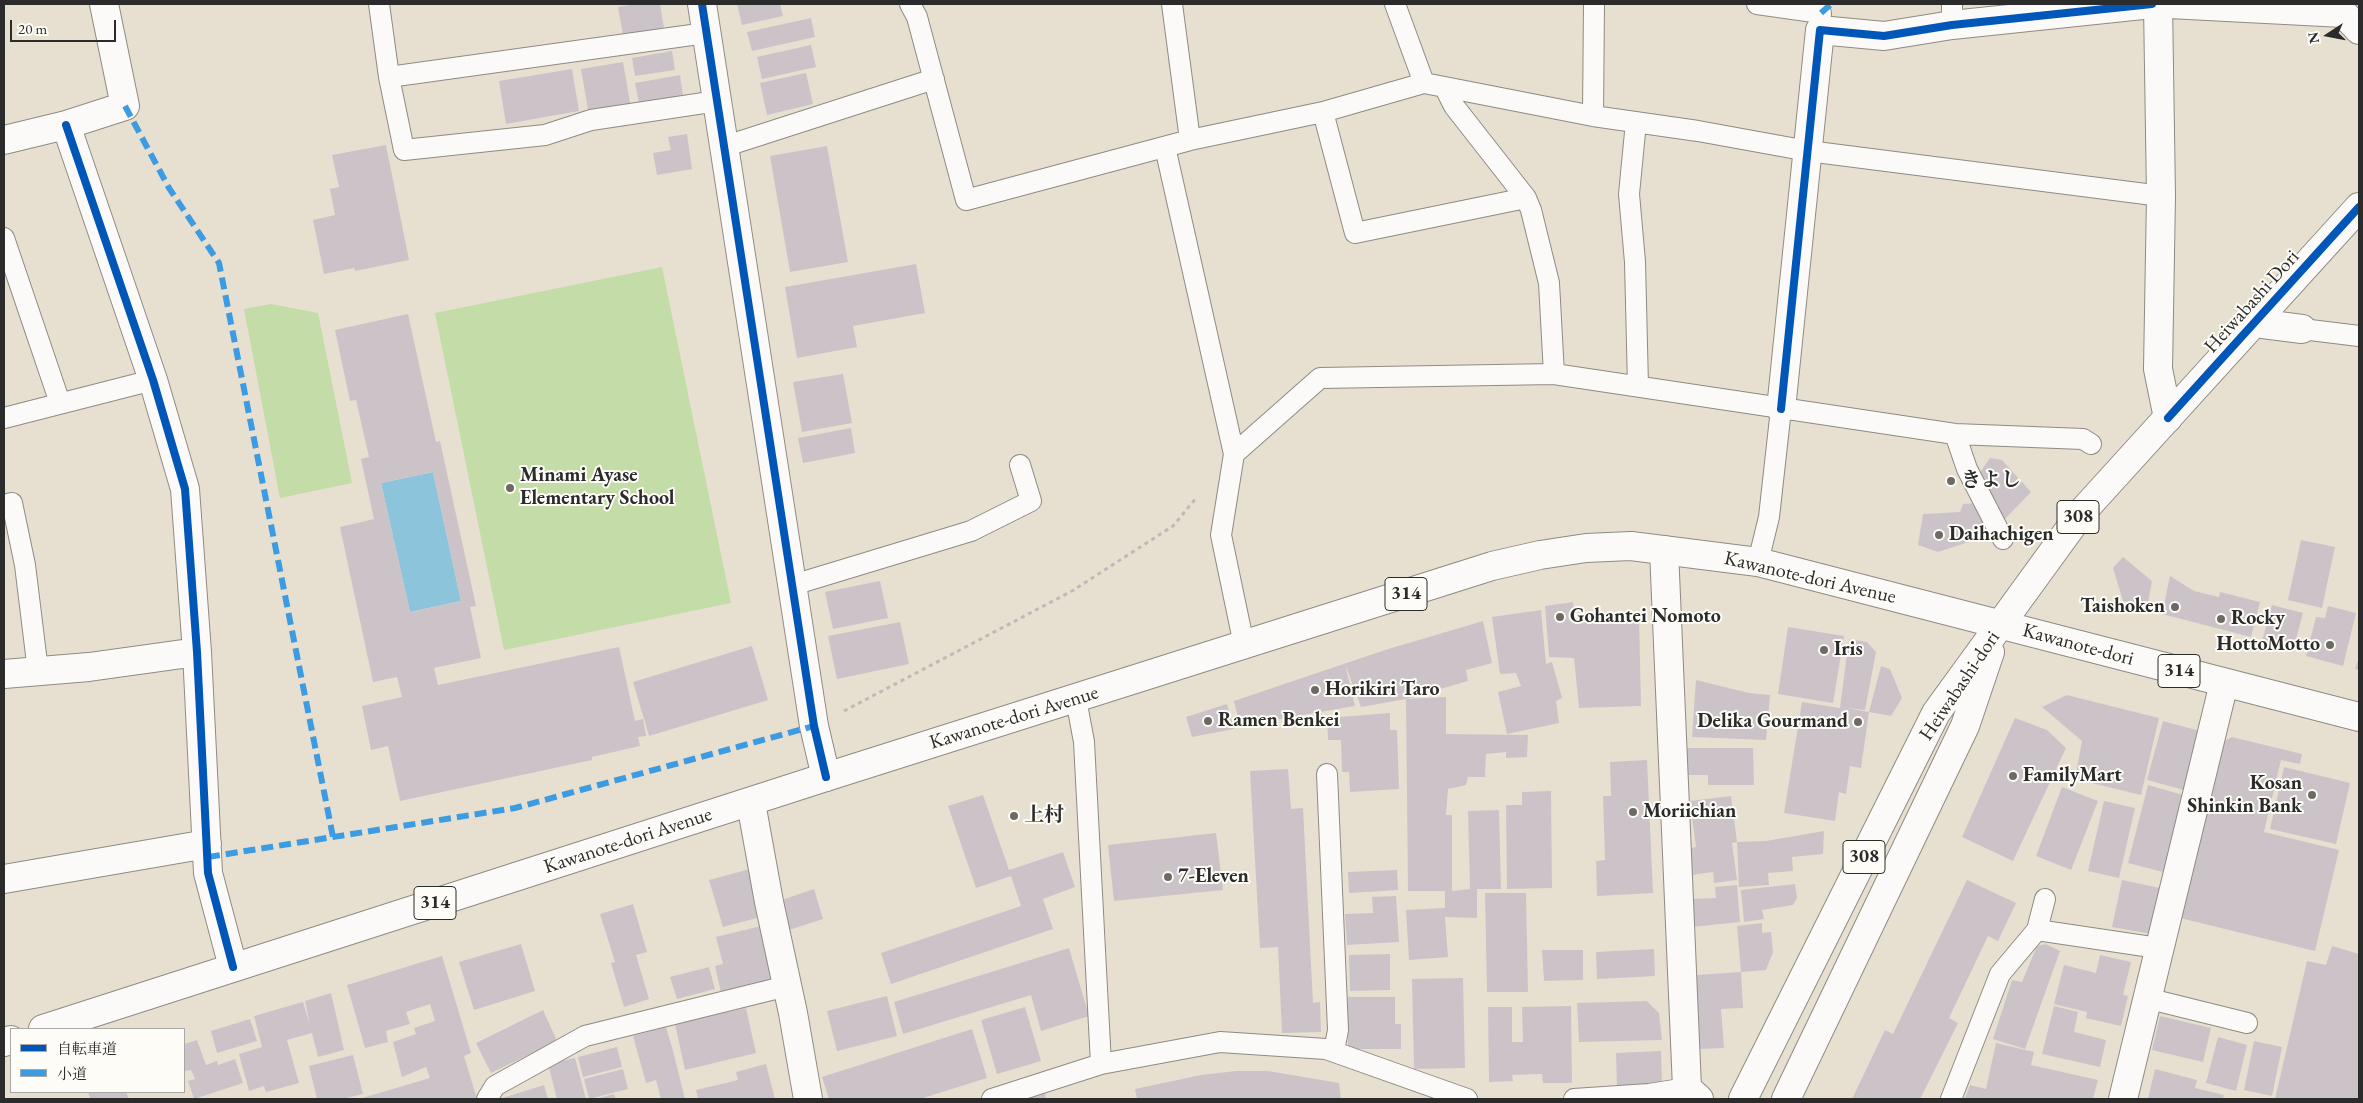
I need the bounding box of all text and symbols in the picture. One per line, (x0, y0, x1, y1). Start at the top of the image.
scale bar (12, 10, 119, 42)
north arrow (2303, 10, 2353, 60)
text: 20 m (18, 19, 47, 38)
text: N (2303, 31, 2323, 45)
street label: Heiwabashi Dori (2199, 246, 2305, 358)
place label: Minami Ayase Elementary School (520, 464, 674, 511)
place label: きよし (1961, 469, 2021, 493)
marker: きよし (1945, 475, 1957, 487)
marker: Minami Ayase Elementary School (504, 482, 516, 494)
road number: 308 (2057, 501, 2099, 534)
place label: Daihachigen (1949, 523, 2054, 547)
marker: Daihachigen (1933, 529, 1945, 541)
street label: Kawanote-dori Avenue (1722, 547, 1898, 609)
road number: 314 (1385, 578, 1427, 610)
place label: Taishoken (2080, 595, 2165, 619)
marker: Taishoken (2169, 601, 2181, 613)
place label: Gohantei Nomoto (1570, 605, 1721, 629)
place label: Rocky (2231, 607, 2285, 631)
marker: Gohantei Nomoto (1554, 611, 1566, 623)
marker: Rocky (2215, 613, 2227, 625)
street label: Kawanote-dori (2020, 619, 2136, 671)
street label: Heiwabashi-dori (1915, 627, 2005, 745)
place label: HottoMotto (2217, 633, 2320, 657)
place label: Iris (1834, 638, 1863, 662)
marker: HottoMotto (2324, 639, 2336, 651)
marker: Iris (1818, 644, 1830, 656)
road number: 314 (2158, 654, 2200, 688)
place label: Horikiri Taro (1325, 678, 1440, 702)
street label: Kawanote-dori Avenue (927, 681, 1101, 755)
marker: Horikiri Taro (1309, 684, 1321, 696)
place label: Ramen Benkei (1218, 709, 1339, 733)
place label: Delika Gourmand (1697, 710, 1848, 734)
marker: Ramen Benkei (1202, 715, 1214, 727)
marker: Delika Gourmand (1852, 716, 1864, 728)
place label: FamilyMart (2023, 764, 2122, 788)
marker: FamilyMart (2007, 770, 2019, 782)
place label: Kosan Shinkin Bank (2187, 772, 2302, 819)
marker: Kosan Shinkin Bank (2306, 789, 2318, 801)
place label: Moriichian (1643, 800, 1736, 824)
street label: Kawanote-dori Avenue (541, 802, 715, 880)
place label: 上村 (1024, 804, 1064, 828)
marker: Moriichian (1627, 806, 1639, 818)
marker: 上村 (1008, 810, 1020, 822)
road number: 308 (1843, 840, 1885, 874)
place label: 7-Eleven (1178, 865, 1249, 889)
marker: 7-Eleven (1162, 871, 1174, 883)
road number: 314 (414, 886, 456, 920)
legend (10, 1028, 185, 1093)
text: 自転車道 (57, 1039, 117, 1058)
text: 小道 (57, 1064, 87, 1083)

